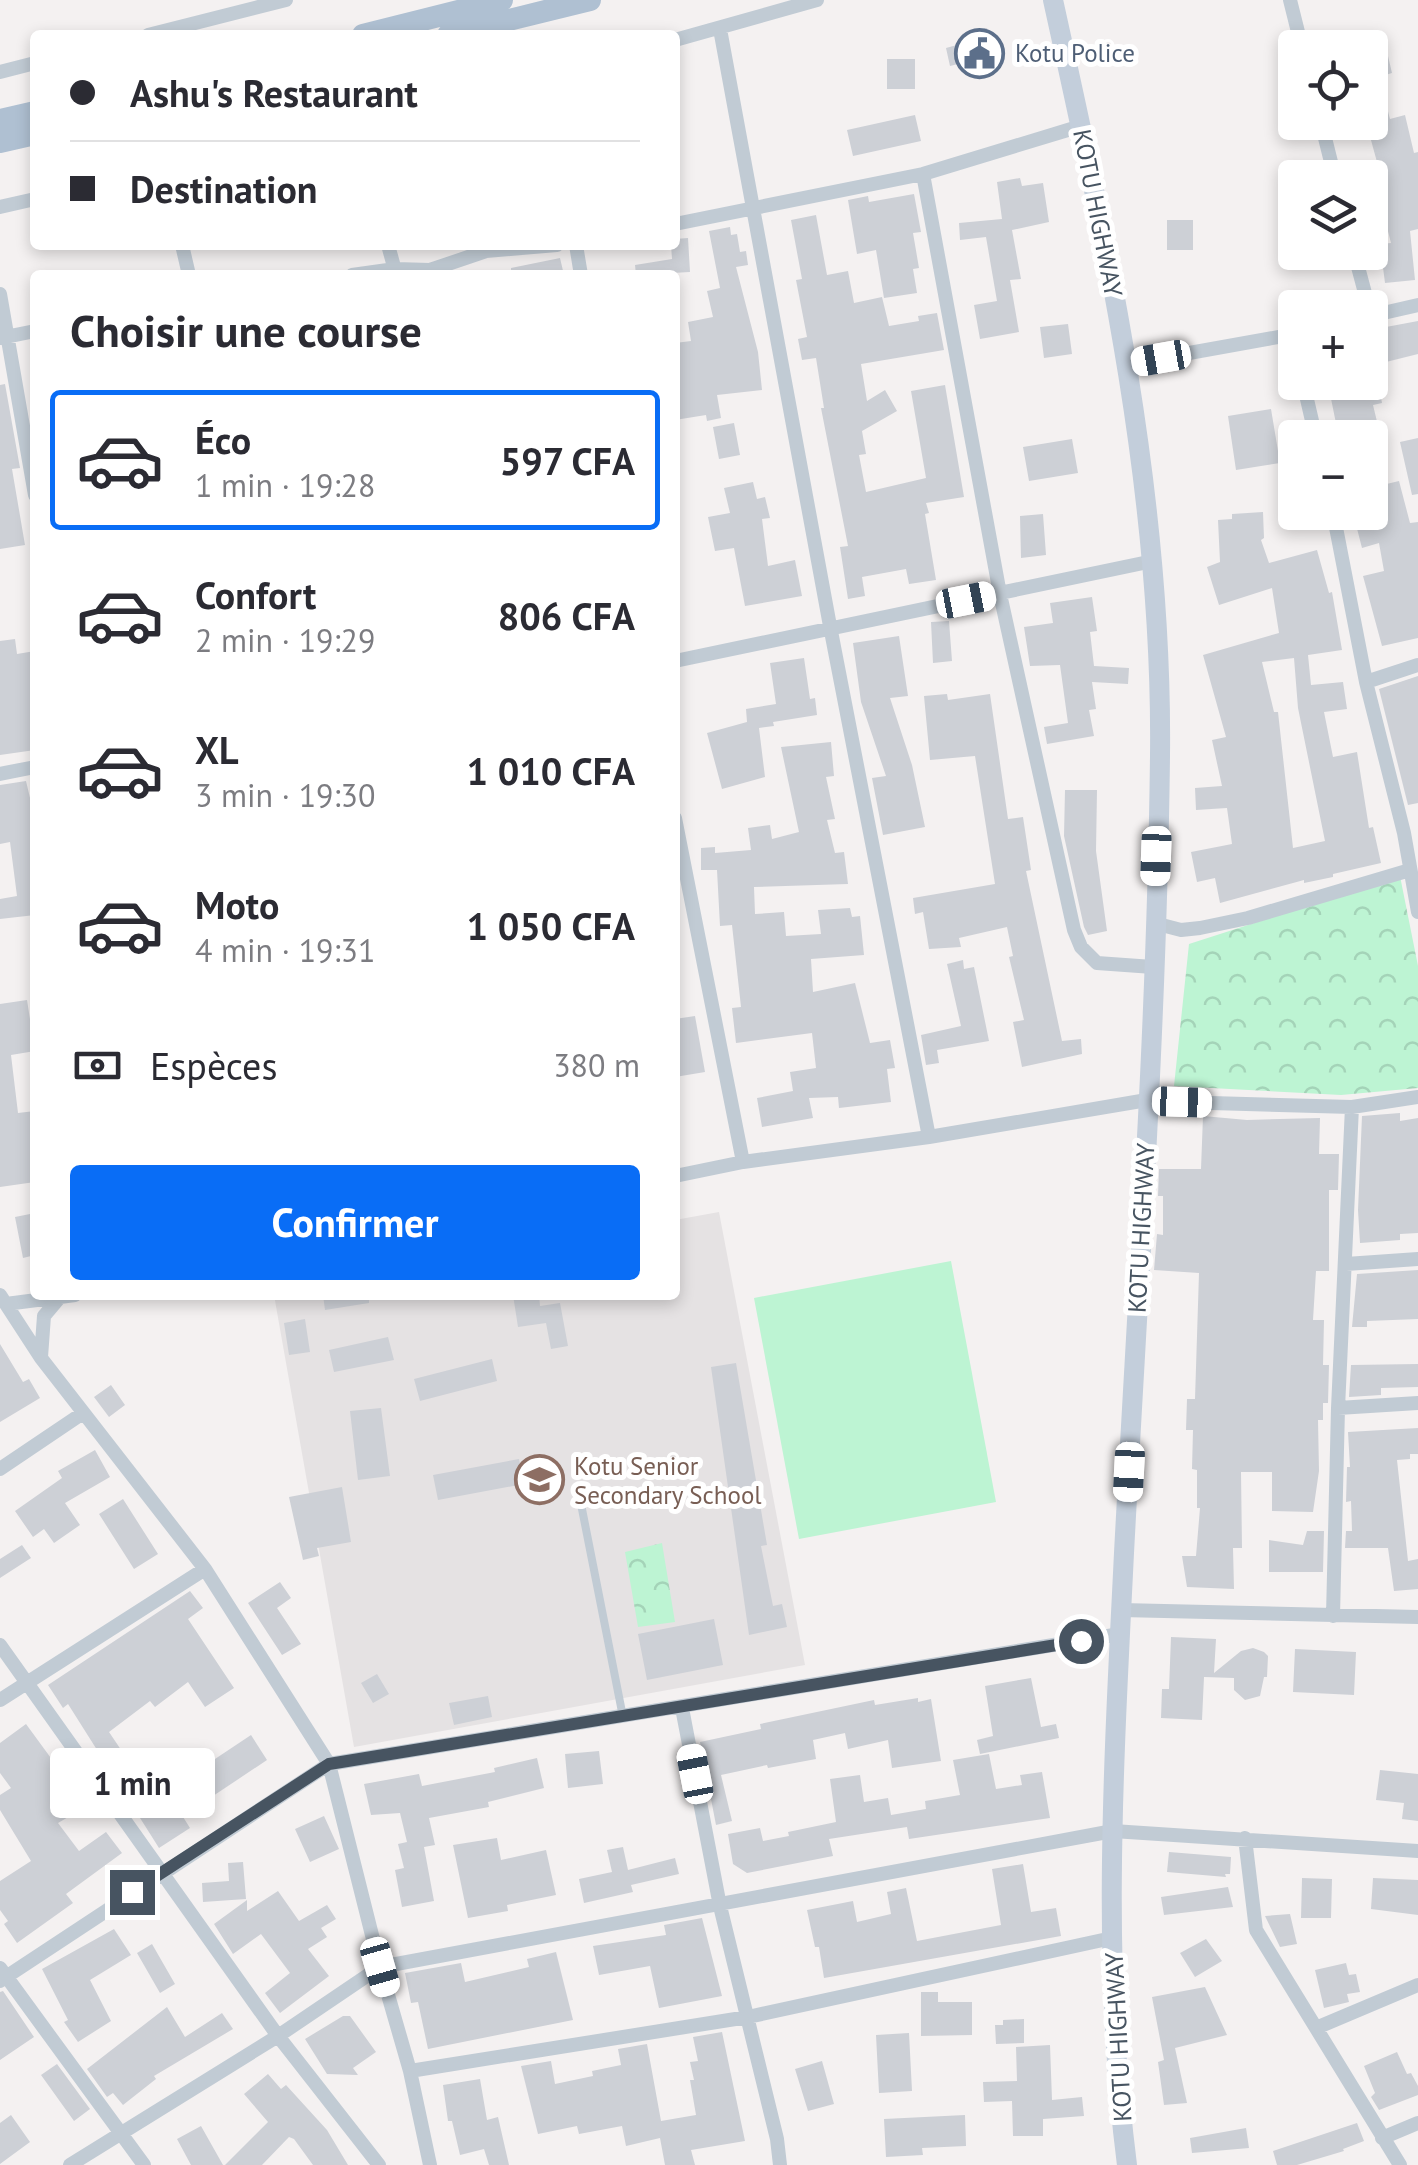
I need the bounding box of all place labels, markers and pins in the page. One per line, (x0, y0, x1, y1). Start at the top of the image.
public building icon: Kotu Police (954, 27, 1006, 79)
place label: Kotu Police (1015, 37, 1135, 69)
place label: Kotu Senior Secondary School (574, 1450, 762, 1511)
school or university icon: Kotu Senior Secondary School (513, 1454, 565, 1506)

